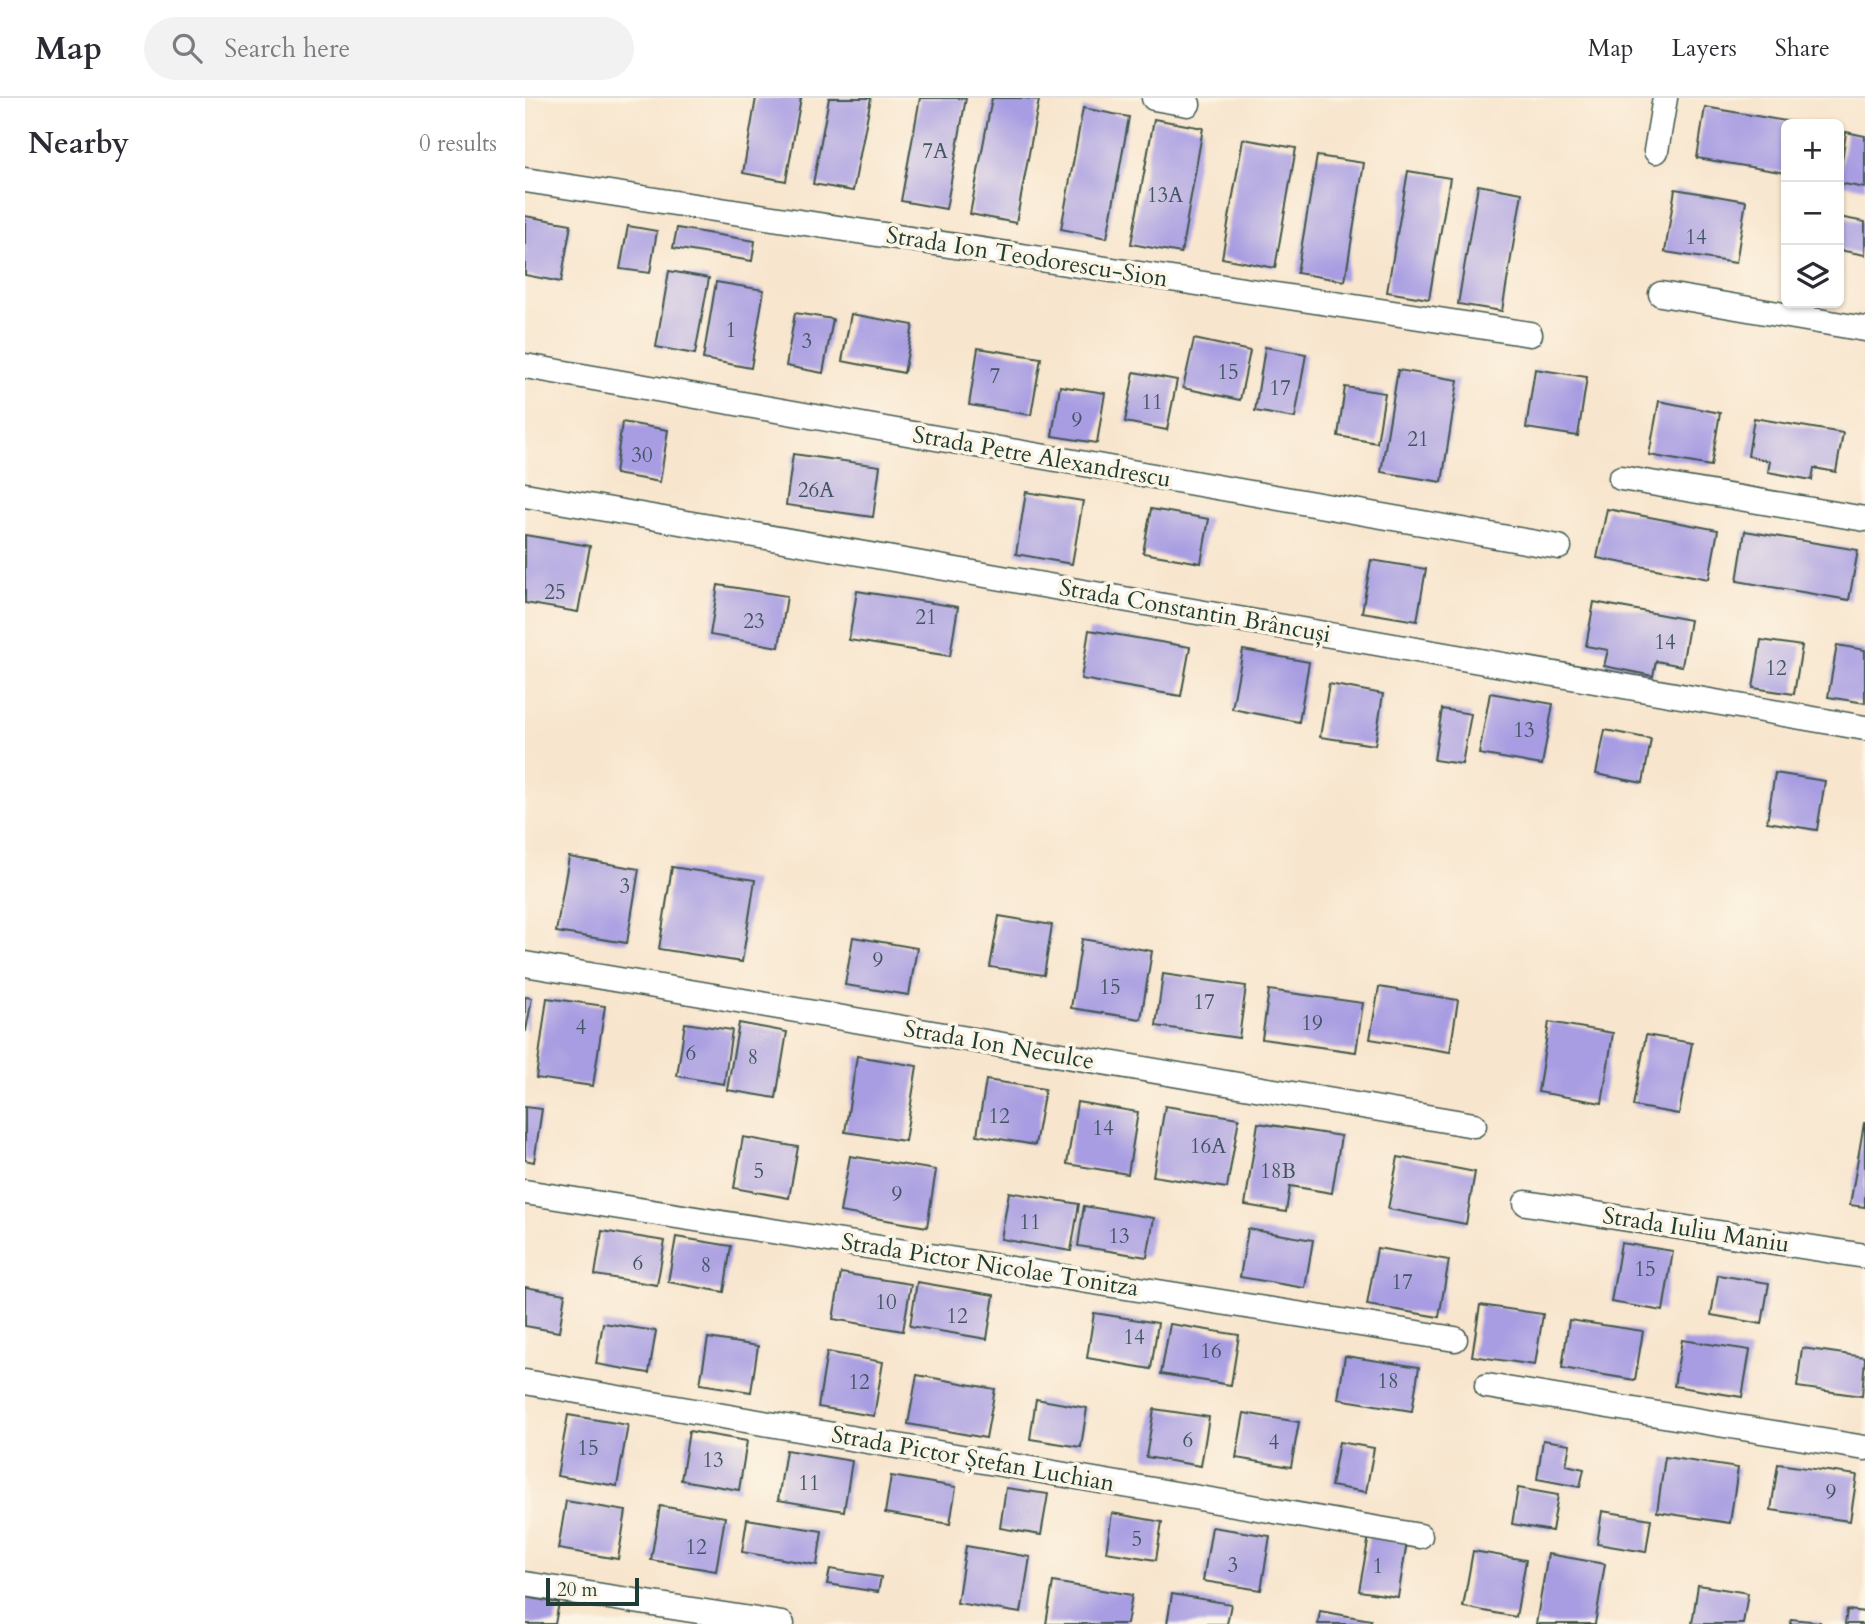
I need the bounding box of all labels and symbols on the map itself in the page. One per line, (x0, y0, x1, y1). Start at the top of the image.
house number: 7A (922, 137, 948, 166)
house number: 13A (1147, 181, 1183, 210)
street label: Strada Ion Teodorescu-Sion (884, 218, 1171, 296)
house number: 14 (1685, 223, 1707, 252)
house number: 1 (726, 316, 736, 345)
house number: 3 (802, 327, 812, 356)
house number: 15 (1217, 358, 1239, 387)
house number: 7 (990, 362, 1001, 391)
house number: 17 (1269, 374, 1291, 403)
house number: 11 (1141, 388, 1163, 417)
house number: 9 (1072, 406, 1083, 435)
street label: Strada Petre Alexandrescu (910, 418, 1174, 496)
house number: 21 (1407, 425, 1429, 454)
house number: 30 (631, 441, 653, 470)
house number: 26A (798, 476, 834, 505)
street label: Strada Constantin Brâncuși (1057, 571, 1334, 651)
house number: 25 (544, 578, 566, 607)
house number: 21 (915, 603, 937, 632)
house number: 23 (743, 607, 765, 636)
house number: 14 (1654, 628, 1676, 657)
house number: 12 (1765, 654, 1787, 683)
house number: 13 (1513, 716, 1535, 745)
house number: 3 (620, 872, 630, 901)
house number: 9 (873, 946, 884, 975)
house number: 15 (1099, 973, 1121, 1002)
house number: 17 (1193, 988, 1215, 1017)
house number: 19 (1301, 1009, 1323, 1038)
street label: Strada Ion Neculce (901, 1012, 1097, 1078)
house number: 4 (576, 1013, 587, 1042)
house number: 6 (686, 1039, 696, 1068)
house number: 8 (748, 1043, 758, 1072)
house number: 12 (988, 1102, 1010, 1131)
house number: 14 (1092, 1114, 1114, 1143)
house number: 16A (1190, 1132, 1226, 1161)
house number: 5 (754, 1157, 764, 1186)
house number: 18B (1260, 1157, 1296, 1186)
house number: 9 (892, 1180, 903, 1209)
street label: Strada Iuliu Maniu (1600, 1199, 1792, 1261)
house number: 11 (1019, 1208, 1041, 1237)
house number: 13 (1108, 1222, 1130, 1251)
street label: Strada Pictor Nicolae Tonitza (839, 1225, 1142, 1305)
house number: 6 (633, 1249, 643, 1278)
house number: 8 (701, 1251, 711, 1280)
house number: 15 (1634, 1255, 1656, 1284)
house number: 17 (1391, 1268, 1413, 1297)
house number: 10 (875, 1288, 897, 1317)
house number: 12 (946, 1302, 968, 1331)
house number: 14 (1123, 1323, 1145, 1352)
house number: 16 (1200, 1337, 1222, 1366)
house number: 18 (1377, 1367, 1399, 1396)
house number: 12 (848, 1368, 870, 1397)
street label: Strada Pictor Ștefan Luchian (829, 1418, 1117, 1500)
house number: 6 (1183, 1426, 1193, 1455)
house number: 4 (1269, 1428, 1280, 1457)
house number: 15 (577, 1434, 599, 1463)
house number: 13 (702, 1446, 724, 1475)
house number: 11 (798, 1469, 820, 1498)
house number: 9 (1826, 1478, 1837, 1507)
house number: 5 (1132, 1525, 1142, 1554)
house number: 12 (685, 1533, 707, 1562)
house number: 3 (1228, 1551, 1238, 1580)
house number: 1 (1373, 1552, 1383, 1581)
scale bar (546, 1575, 639, 1607)

